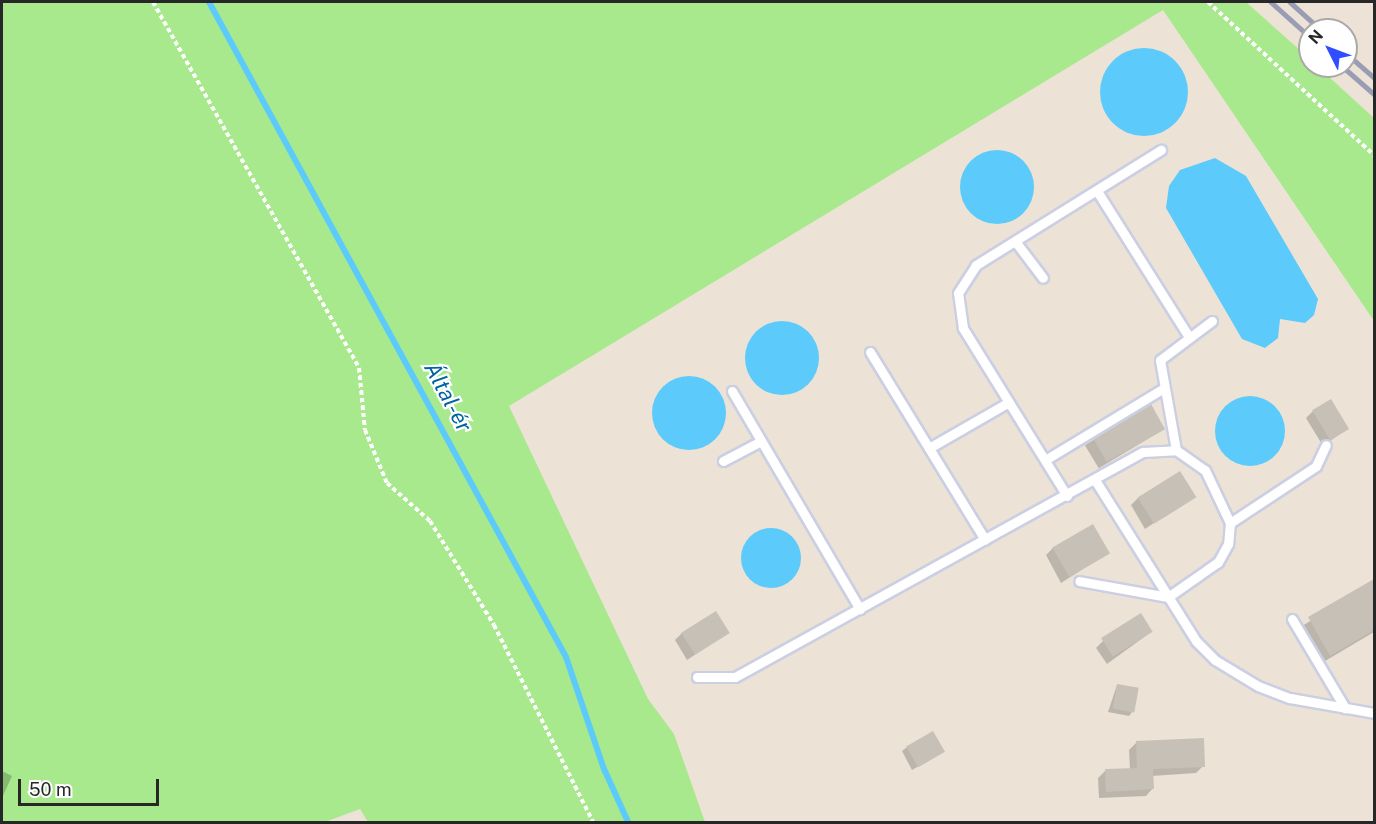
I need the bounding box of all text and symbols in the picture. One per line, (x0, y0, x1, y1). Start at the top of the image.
north arrow (1298, 18, 1358, 78)
text: N (1304, 26, 1327, 48)
water label: Által-ér (419, 358, 477, 436)
scale bar (21, 767, 162, 805)
text: 50 m (29, 779, 72, 800)

